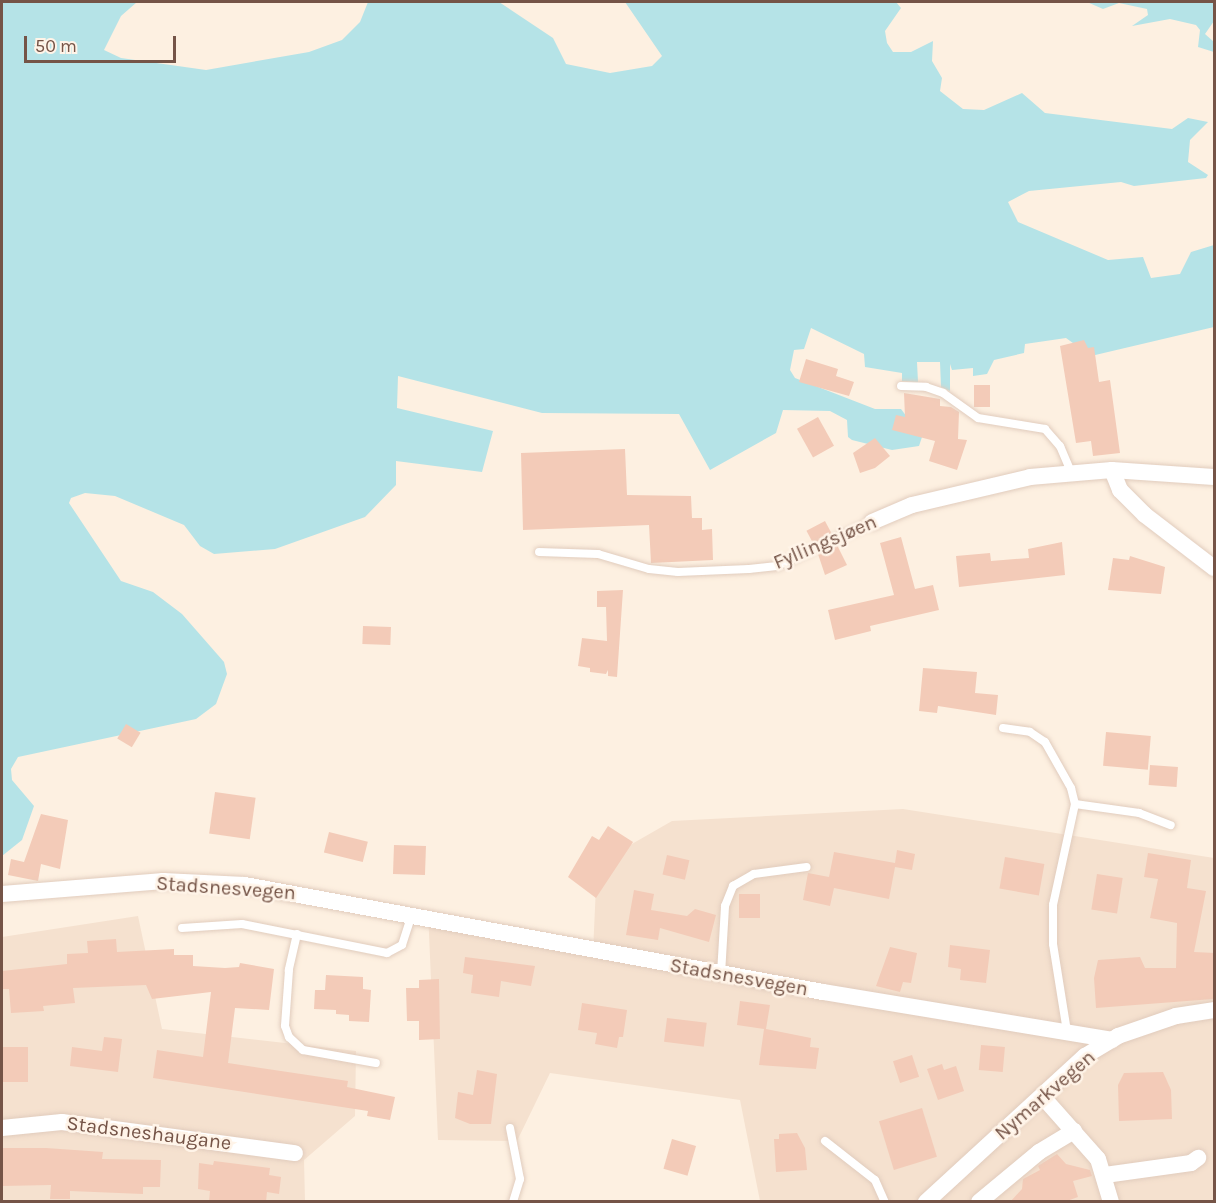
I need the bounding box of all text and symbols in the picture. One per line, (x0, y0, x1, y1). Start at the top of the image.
scale bar (27, 24, 178, 62)
text: 50 m (35, 35, 77, 57)
street label: Fyllingsjøen (770, 510, 880, 574)
street label: Stadsnesvegen (155, 871, 297, 905)
street label: Stadsnesvegen (668, 953, 810, 1001)
street label: Nymarkvegen (990, 1045, 1100, 1145)
street label: Stadsneshaugane (65, 1111, 233, 1155)

